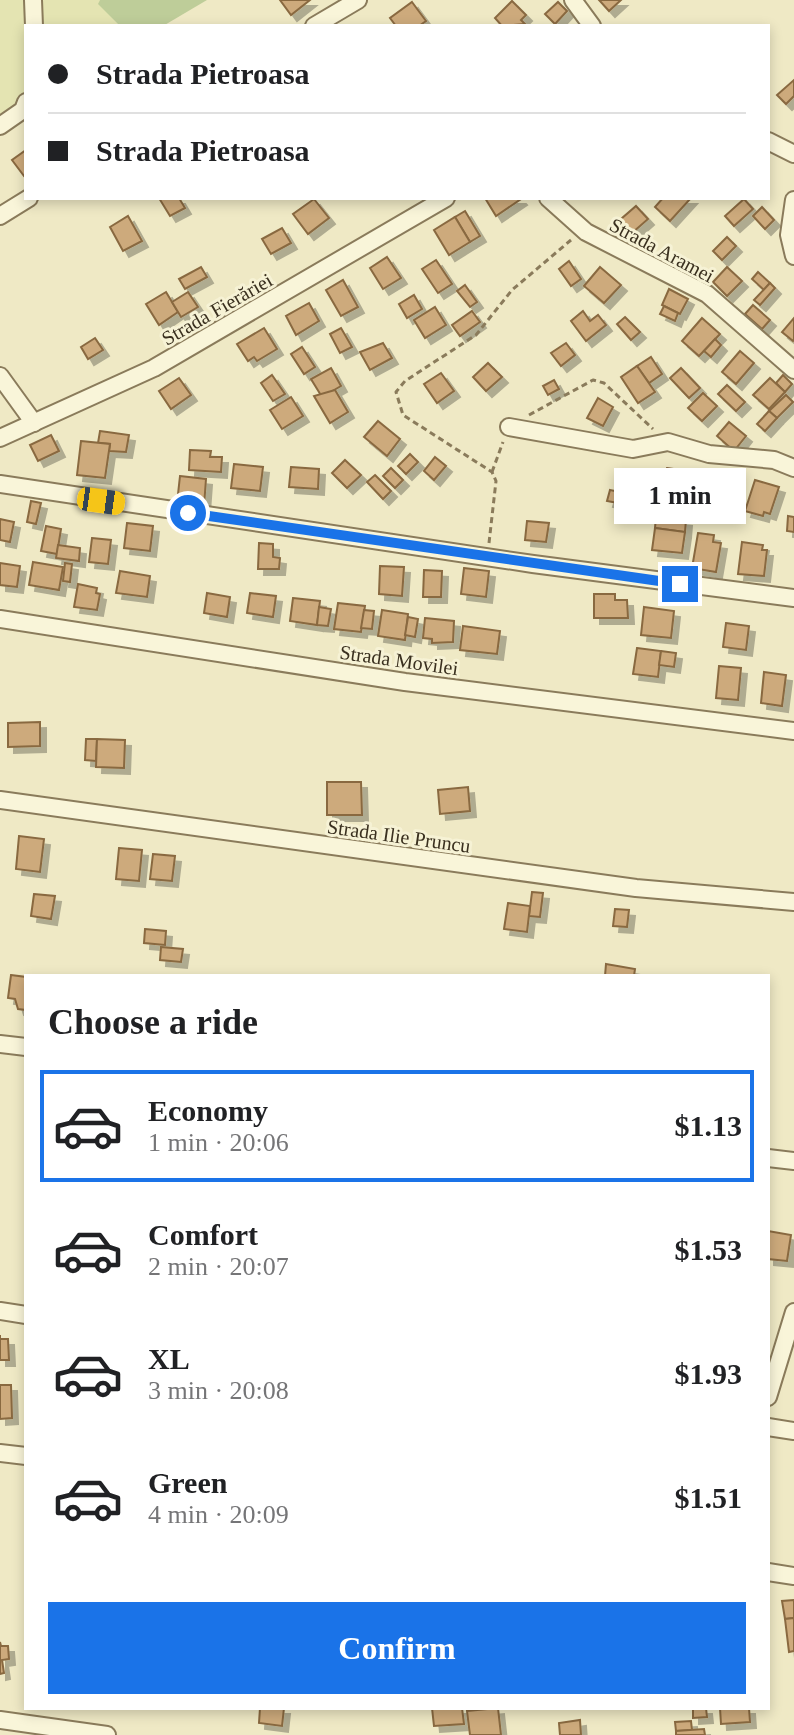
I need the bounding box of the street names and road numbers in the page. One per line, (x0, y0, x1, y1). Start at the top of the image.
street label: Strada Aramei (606, 213, 718, 287)
street label: Strada Fierăriei (158, 268, 277, 349)
street label: Strada Movilei (338, 641, 460, 679)
street label: Strada Ilie Pruncu (326, 815, 472, 857)

